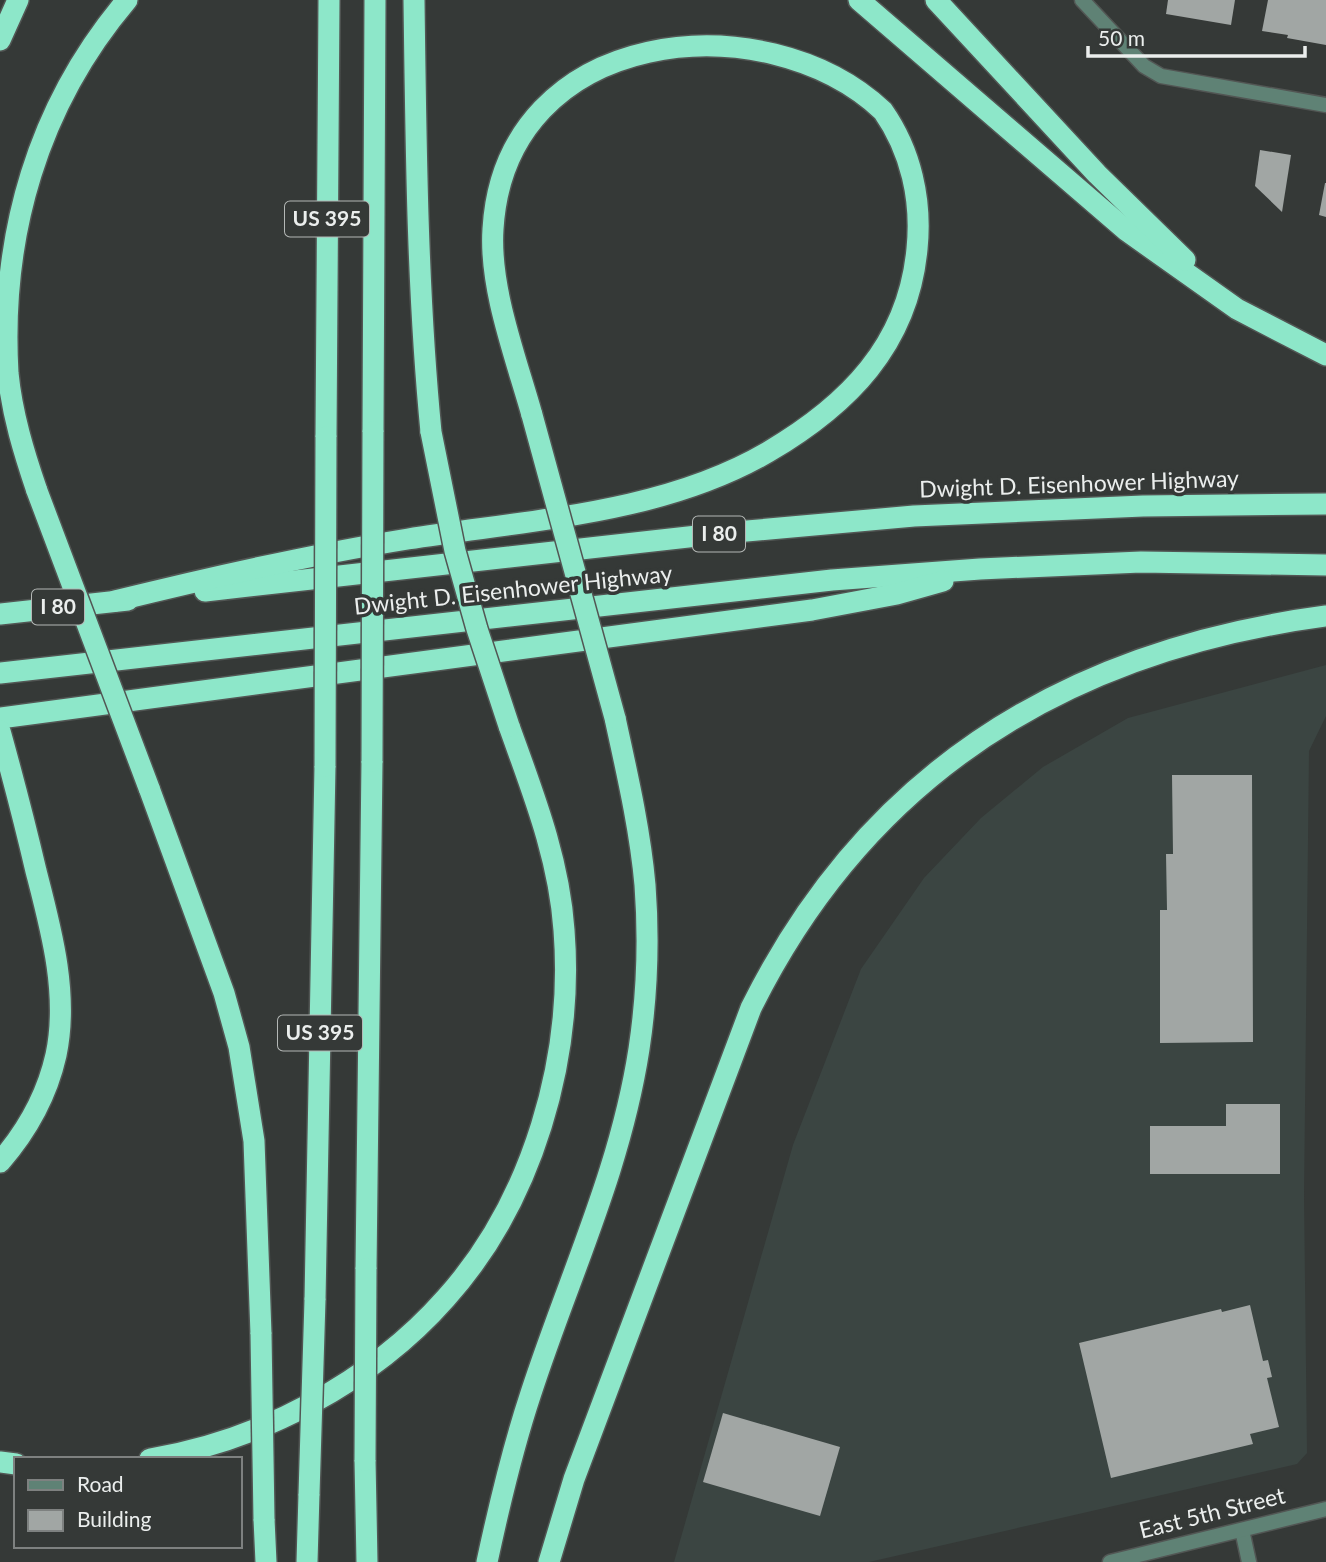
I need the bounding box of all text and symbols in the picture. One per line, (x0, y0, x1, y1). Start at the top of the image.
scale bar (1088, 14, 1305, 58)
text: 50 m (1098, 25, 1145, 50)
road number: US 395 (285, 202, 369, 236)
street label: Dwight D. Eisenhower Highway (919, 463, 1239, 503)
road number: I 80 (693, 516, 745, 552)
street label: Dwight D. Eisenhower Highway (352, 558, 674, 620)
road number: I 80 (32, 590, 84, 624)
road number: US 395 (278, 1016, 362, 1050)
legend (14, 1457, 242, 1548)
text: Road (77, 1471, 124, 1496)
street label: East 5th Street (1136, 1480, 1288, 1544)
text: Building (77, 1506, 152, 1531)

